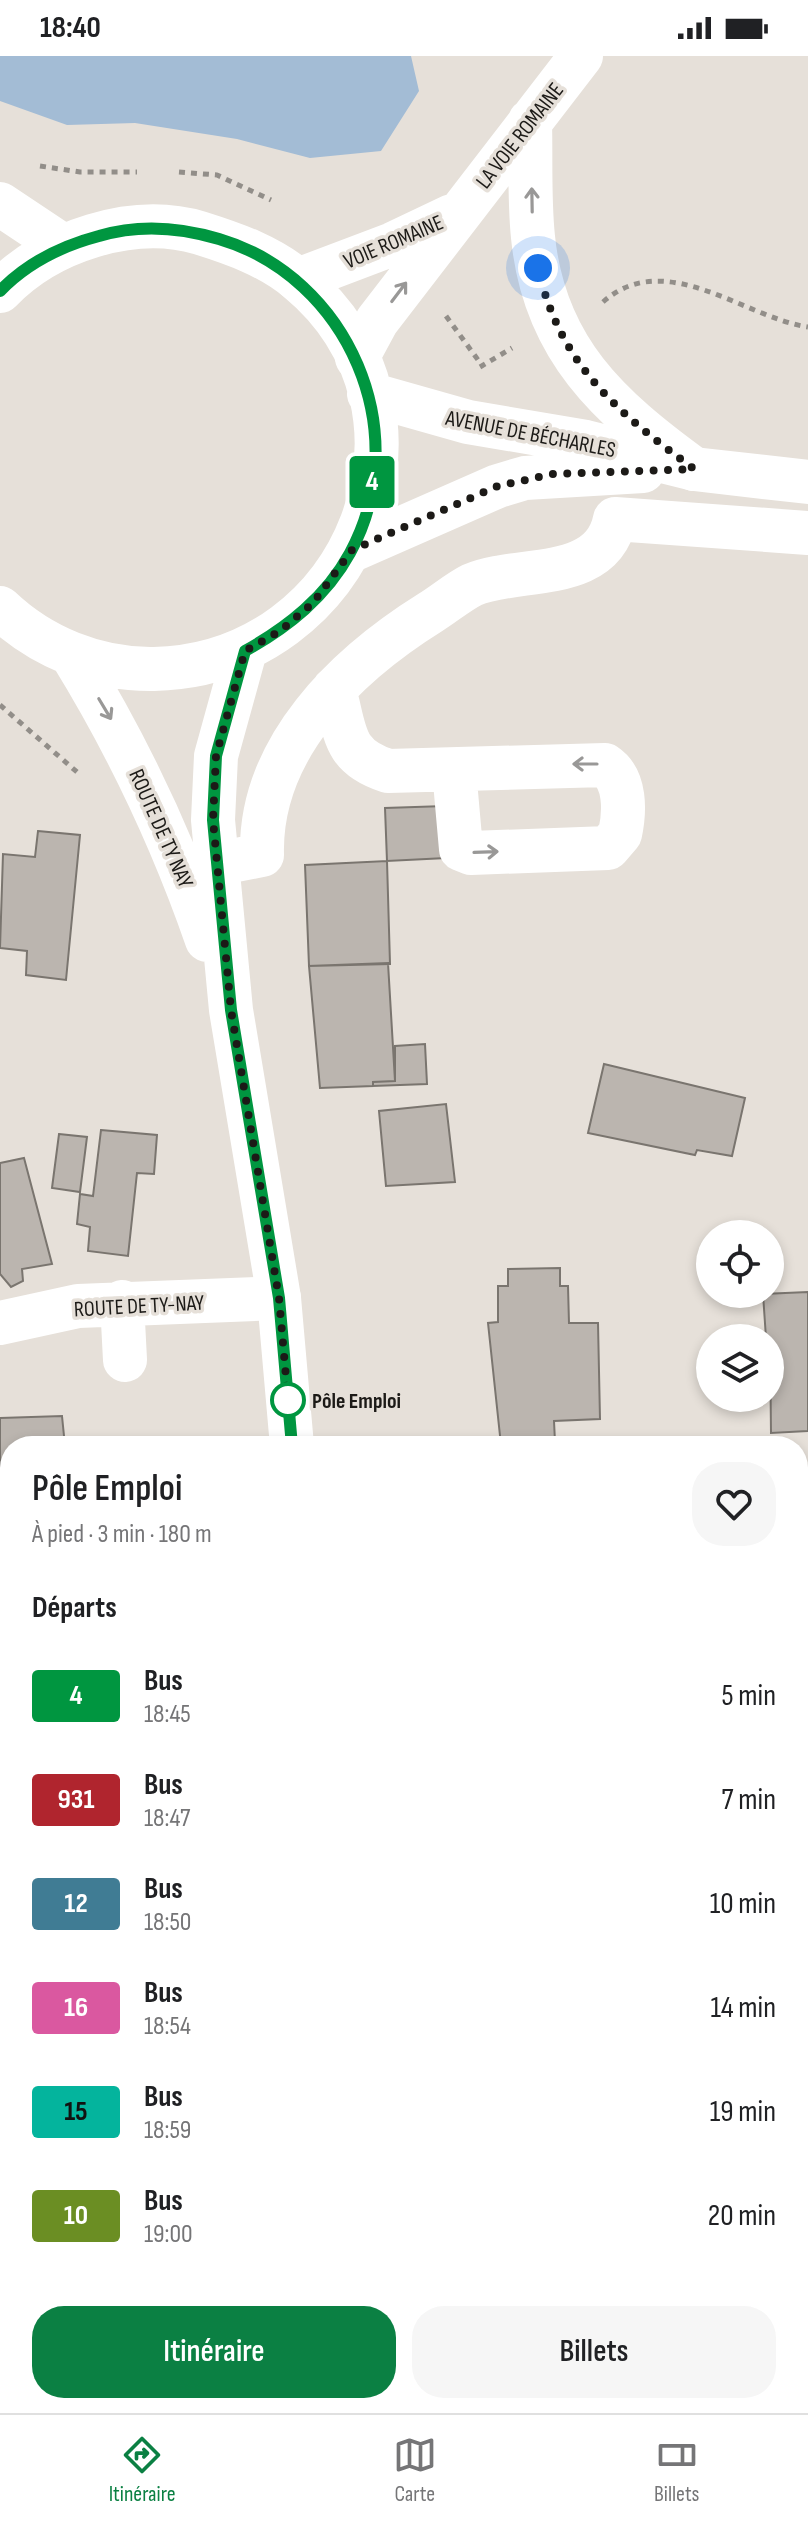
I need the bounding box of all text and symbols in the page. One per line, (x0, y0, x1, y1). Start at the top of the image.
text: 18:40 (40, 10, 101, 46)
street label: LA VOIE ROMAINE (470, 78, 570, 194)
one-way arrow (524, 187, 540, 214)
street label: VOIE ROMAINE (340, 209, 447, 275)
your location (518, 248, 558, 288)
one-way arrow (390, 282, 407, 303)
street label: AVENUE DE BÉCHARLES (443, 405, 618, 464)
line badge: 4 (346, 456, 398, 508)
text: 4 (365, 465, 379, 498)
one-way arrow (98, 697, 114, 720)
one-way arrow (572, 756, 599, 772)
street label: ROUTE DE TY NAY (122, 765, 199, 892)
one-way arrow (472, 845, 499, 860)
map controls (696, 1220, 784, 1412)
button: locate (696, 1220, 784, 1308)
street label: ROUTE DE TY-NAY (73, 1290, 205, 1323)
button: layers (696, 1324, 784, 1412)
marker: Pôle Emploi (271, 1383, 305, 1417)
place label: Pôle Emploi (312, 1388, 401, 1415)
button: heart (692, 1462, 776, 1546)
text: Pôle Emploi (32, 1466, 182, 1511)
text: À pied · 3 min · 180 m (32, 1519, 212, 1550)
text: Départs (32, 1590, 117, 1626)
text: Bus (144, 1663, 183, 1699)
text: 5 min (722, 1678, 776, 1714)
text: 4 (69, 1679, 83, 1712)
text: 18:45 (144, 1699, 191, 1730)
text: Bus (144, 1767, 183, 1803)
text: 7 min (722, 1782, 776, 1818)
text: 931 (58, 1783, 94, 1816)
text: 18:47 (144, 1803, 191, 1834)
text: Bus (144, 1871, 183, 1907)
text: 10 min (710, 1886, 776, 1922)
text: 12 (64, 1887, 88, 1920)
text: 18:50 (144, 1907, 191, 1938)
text: Bus (144, 1975, 183, 2011)
text: 14 min (711, 1990, 776, 2026)
text: 16 (64, 1991, 88, 2024)
text: 18:54 (144, 2011, 191, 2042)
text: Bus (144, 2079, 183, 2115)
text: 19 min (710, 2094, 776, 2130)
text: 15 (64, 2095, 88, 2128)
text: 18:59 (144, 2115, 191, 2146)
text: Bus (144, 2183, 183, 2219)
text: 20 min (708, 2198, 776, 2234)
text: 10 (64, 2199, 88, 2232)
text: 19:00 (144, 2219, 193, 2250)
button: Itinéraire (32, 2306, 396, 2398)
button: Billets (412, 2306, 776, 2398)
tab: Itinéraire (109, 2433, 175, 2508)
tab: Carte (393, 2433, 437, 2508)
tab: Billets (654, 2433, 699, 2508)

